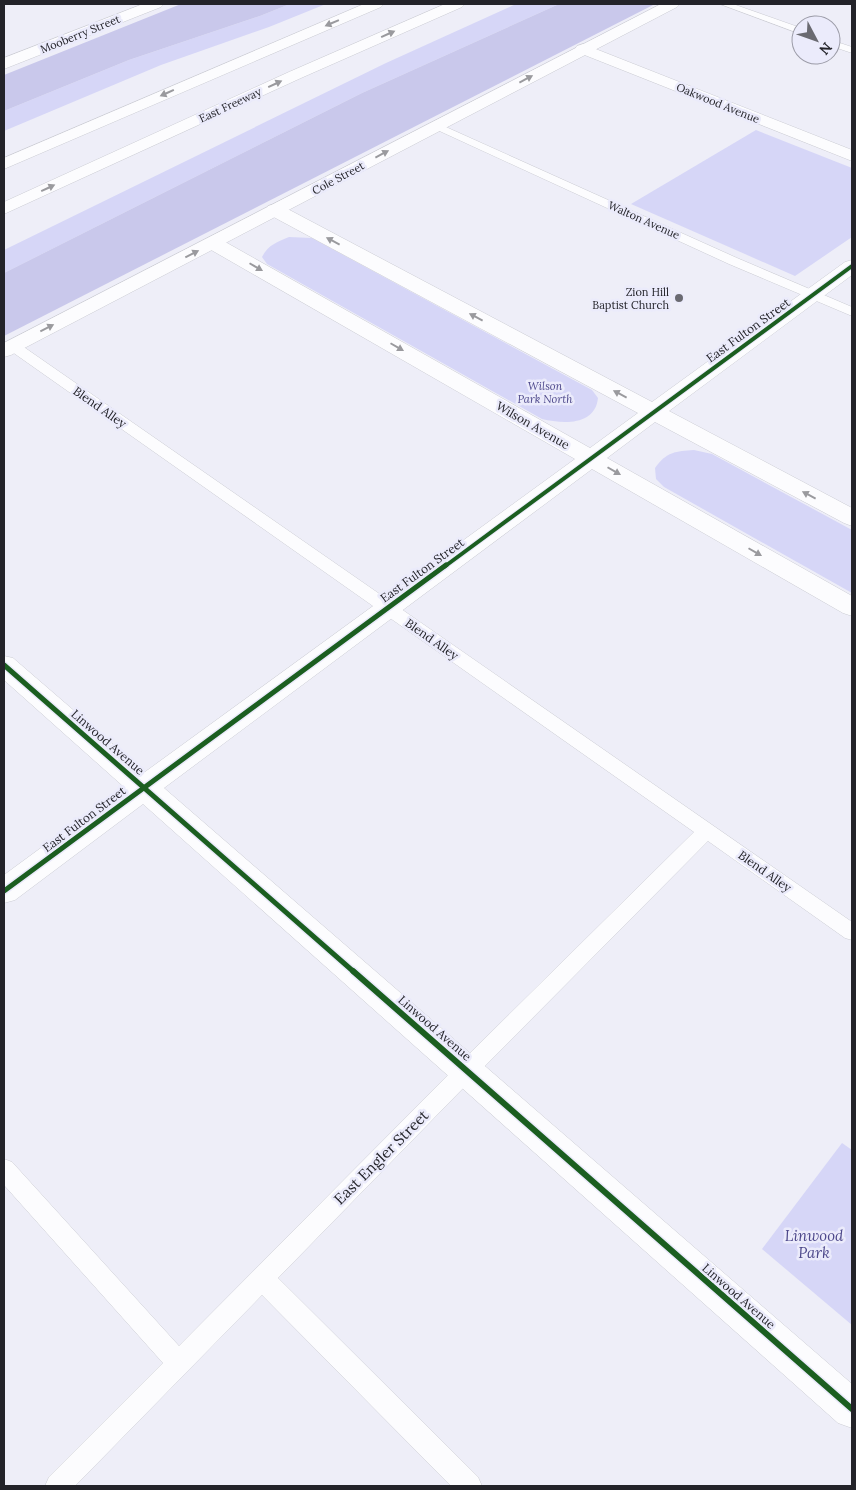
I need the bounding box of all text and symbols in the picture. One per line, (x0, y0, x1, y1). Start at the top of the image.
street label: Mooberry Street (38, 11, 123, 56)
north arrow (791, 15, 841, 65)
one-way arrow (324, 19, 339, 27)
one-way arrow (381, 30, 395, 38)
text: N (815, 39, 836, 59)
one-way arrow (519, 75, 533, 83)
one-way arrow (268, 80, 282, 88)
street label: Oakwood Avenue (674, 80, 762, 126)
street label: East Freeway (197, 84, 264, 126)
one-way arrow (160, 89, 174, 97)
one-way arrow (375, 150, 389, 158)
street label: Cole Street (309, 158, 367, 198)
one-way arrow (41, 184, 55, 192)
street label: Walton Avenue (606, 198, 682, 242)
one-way arrow (326, 237, 340, 245)
one-way arrow (184, 250, 199, 258)
one-way arrow (248, 263, 263, 271)
place label: Zion Hill Baptist Church (592, 285, 669, 312)
marker: Zion Hill Baptist Church (673, 292, 685, 304)
street label: East Fulton Street (703, 294, 793, 365)
one-way arrow (470, 313, 483, 322)
one-way arrow (40, 324, 54, 332)
one-way arrow (390, 343, 404, 352)
park label: Wilson Park North (517, 379, 573, 406)
street label: Blend Alley (70, 383, 130, 431)
one-way arrow (612, 390, 627, 398)
street label: Wilson Avenue (494, 398, 573, 452)
one-way arrow (608, 467, 621, 476)
one-way arrow (802, 491, 817, 499)
street label: East Fulton Street (377, 534, 467, 605)
one-way arrow (749, 547, 762, 556)
street label: Blend Alley (402, 615, 462, 663)
street label: Linwood Avenue (68, 706, 148, 778)
street label: East Fulton Street (40, 783, 129, 855)
street label: Blend Alley (735, 847, 795, 895)
street label: Linwood Avenue (395, 992, 475, 1064)
street label: East Engler Street (330, 1106, 432, 1208)
park label: Linwood Park (785, 1226, 844, 1262)
street label: Linwood Avenue (699, 1260, 779, 1332)

